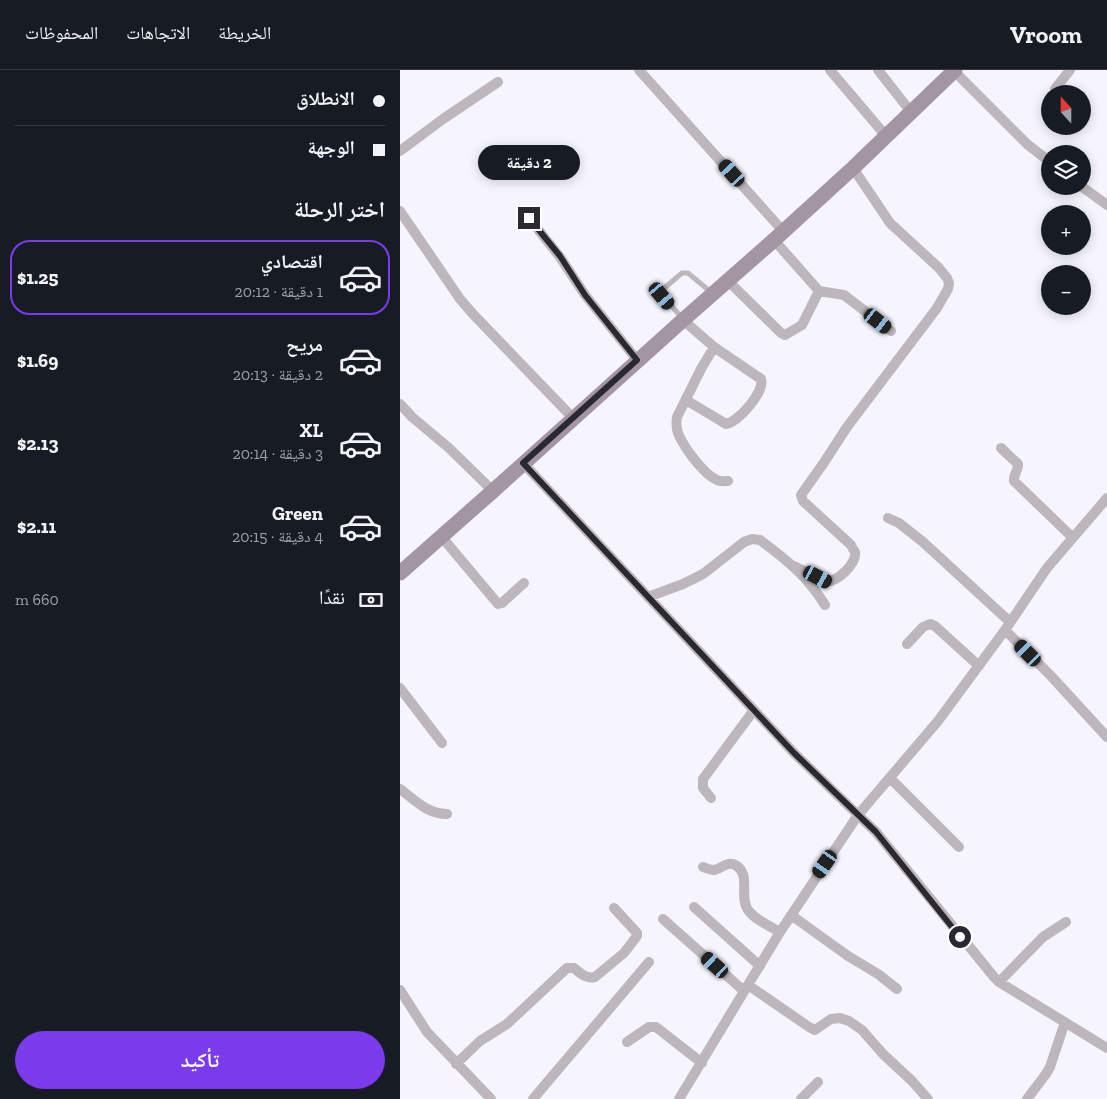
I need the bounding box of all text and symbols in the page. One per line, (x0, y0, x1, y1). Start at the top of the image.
text: Vroom (1010, 20, 1082, 49)
text: المحفوظات (25, 22, 98, 44)
text: الاتجاهات (126, 22, 190, 44)
text: الخريطة (218, 22, 271, 44)
north arrow (1041, 85, 1091, 135)
map controls (1041, 85, 1091, 315)
text: الانطلاق (296, 87, 355, 110)
text: الوجهة (307, 136, 355, 159)
button: layers (1041, 145, 1091, 195)
callout: 2 دقيقة (478, 146, 580, 180)
text: 2 دقيقة (506, 153, 552, 172)
car (716, 157, 747, 189)
text: اختر الرحلة (294, 196, 385, 223)
button: + (1041, 205, 1091, 255)
route end (518, 207, 540, 229)
text: اقتصادي (261, 250, 323, 273)
icon: car (338, 255, 383, 300)
button: − (1041, 265, 1091, 315)
text: $1.25 (17, 266, 58, 289)
car (646, 280, 677, 312)
text: 1 دقيقة · 20:12 (234, 282, 323, 301)
car (861, 306, 894, 336)
text: مريح (286, 333, 323, 356)
icon: car (338, 338, 383, 383)
text: $1.69 (17, 349, 58, 372)
text: 2 دقيقة · 20:13 (233, 365, 323, 384)
text: XL (300, 419, 323, 442)
icon: car (338, 421, 383, 466)
text: $2.13 (17, 432, 59, 455)
text: 3 دقيقة · 20:14 (232, 444, 323, 463)
text: Green (272, 502, 323, 525)
icon: car (338, 504, 383, 549)
text: $2.11 (17, 515, 56, 538)
text: 4 دقيقة · 20:15 (232, 527, 323, 546)
car (801, 563, 834, 591)
text: نقدًا (319, 586, 345, 609)
icon: cash (357, 586, 385, 614)
text: 660 m (15, 590, 59, 609)
car (1012, 637, 1043, 669)
car (810, 847, 839, 881)
route start (949, 926, 971, 948)
car (698, 949, 731, 981)
button: تأكيد (15, 1031, 385, 1089)

